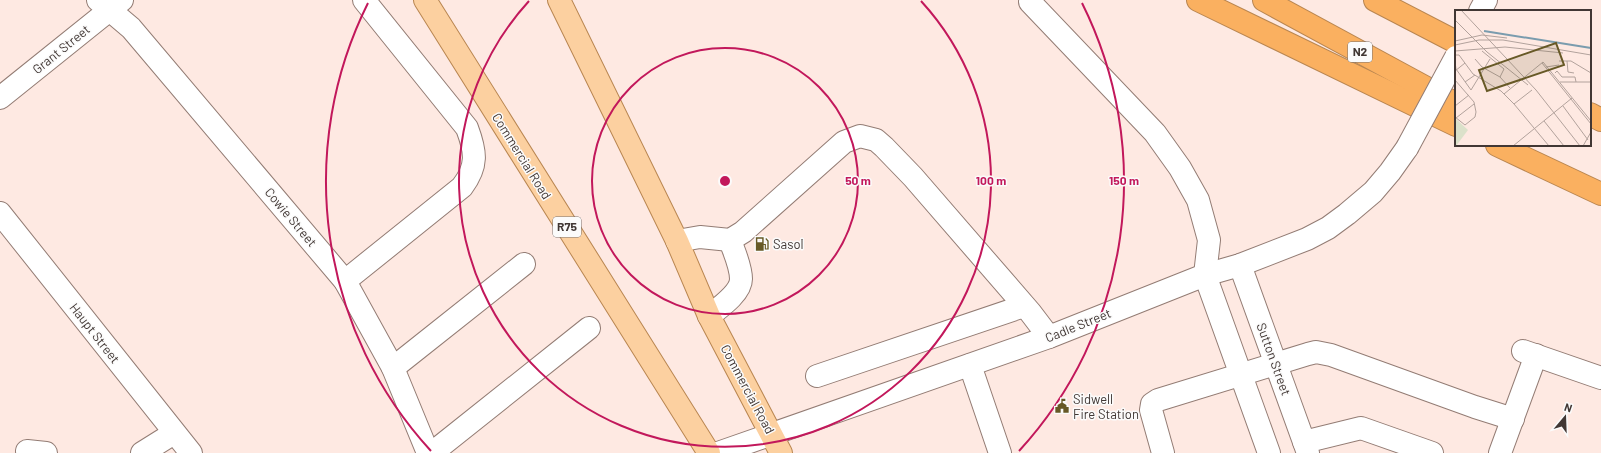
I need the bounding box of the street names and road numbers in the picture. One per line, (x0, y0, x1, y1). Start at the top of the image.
street label: Grant Street (29, 21, 93, 77)
road number: N2 (1348, 42, 1372, 62)
street label: Commercial Road (489, 110, 555, 202)
street label: Cowie Street (262, 184, 320, 250)
road number: R75 (553, 217, 581, 237)
street label: Haupt Street (66, 300, 124, 366)
street label: Cadle Street (1043, 305, 1113, 345)
street label: Sutton Street (1253, 321, 1295, 397)
street label: Commercial Road (718, 342, 778, 436)

